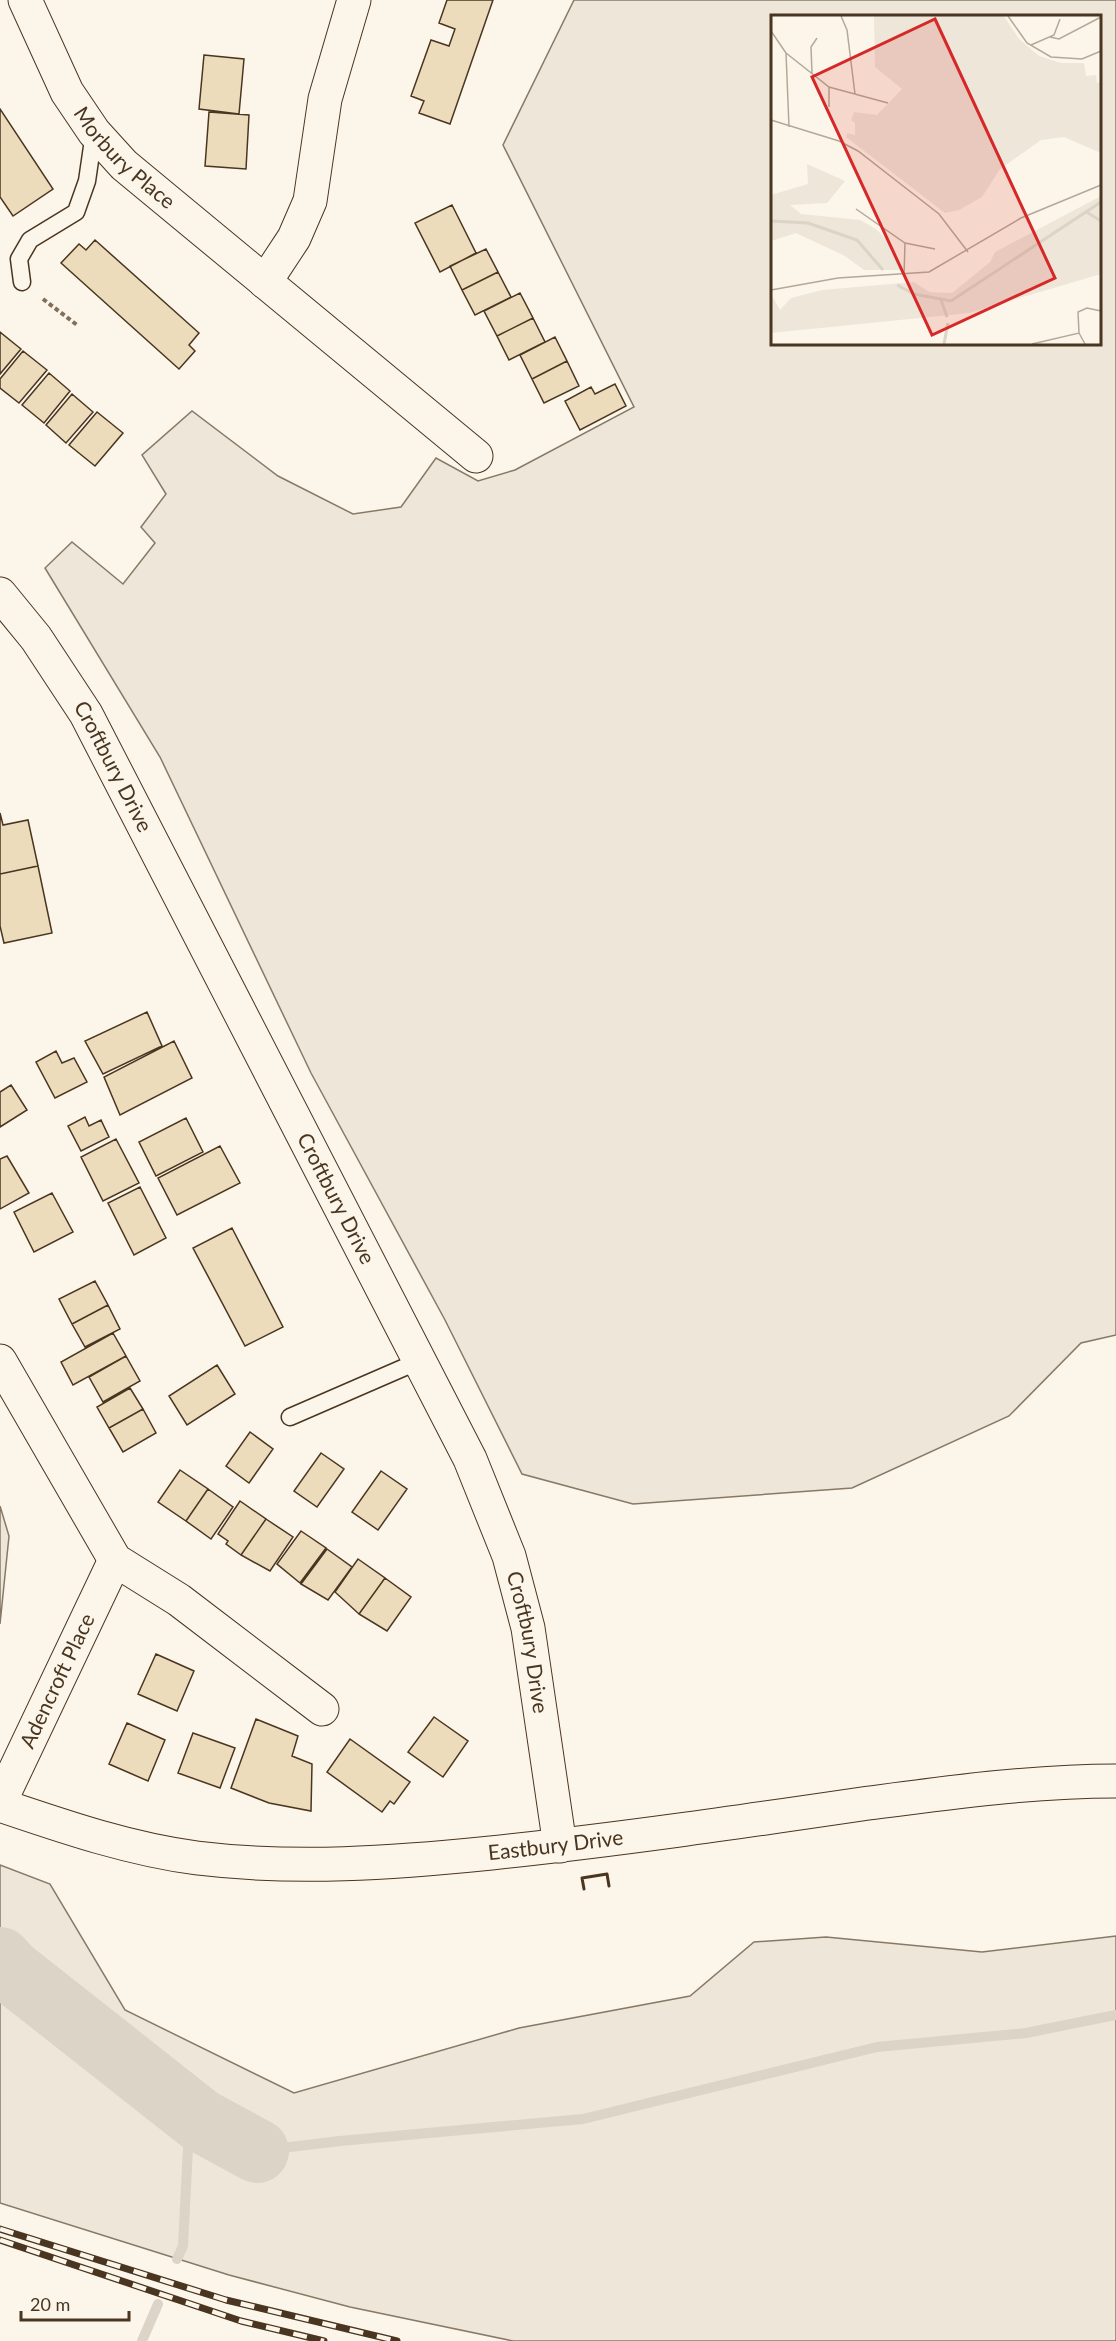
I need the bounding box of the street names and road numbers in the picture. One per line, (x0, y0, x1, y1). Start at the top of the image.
street label: Morbury Place (69, 101, 181, 213)
street label: Croftbury Drive (70, 696, 159, 836)
street label: Croftbury Drive (293, 1128, 381, 1268)
street label: Croftbury Drive (503, 1568, 554, 1715)
street label: Adencroft Place (13, 1609, 99, 1752)
street label: Eastbury Drive (487, 1824, 624, 1864)

